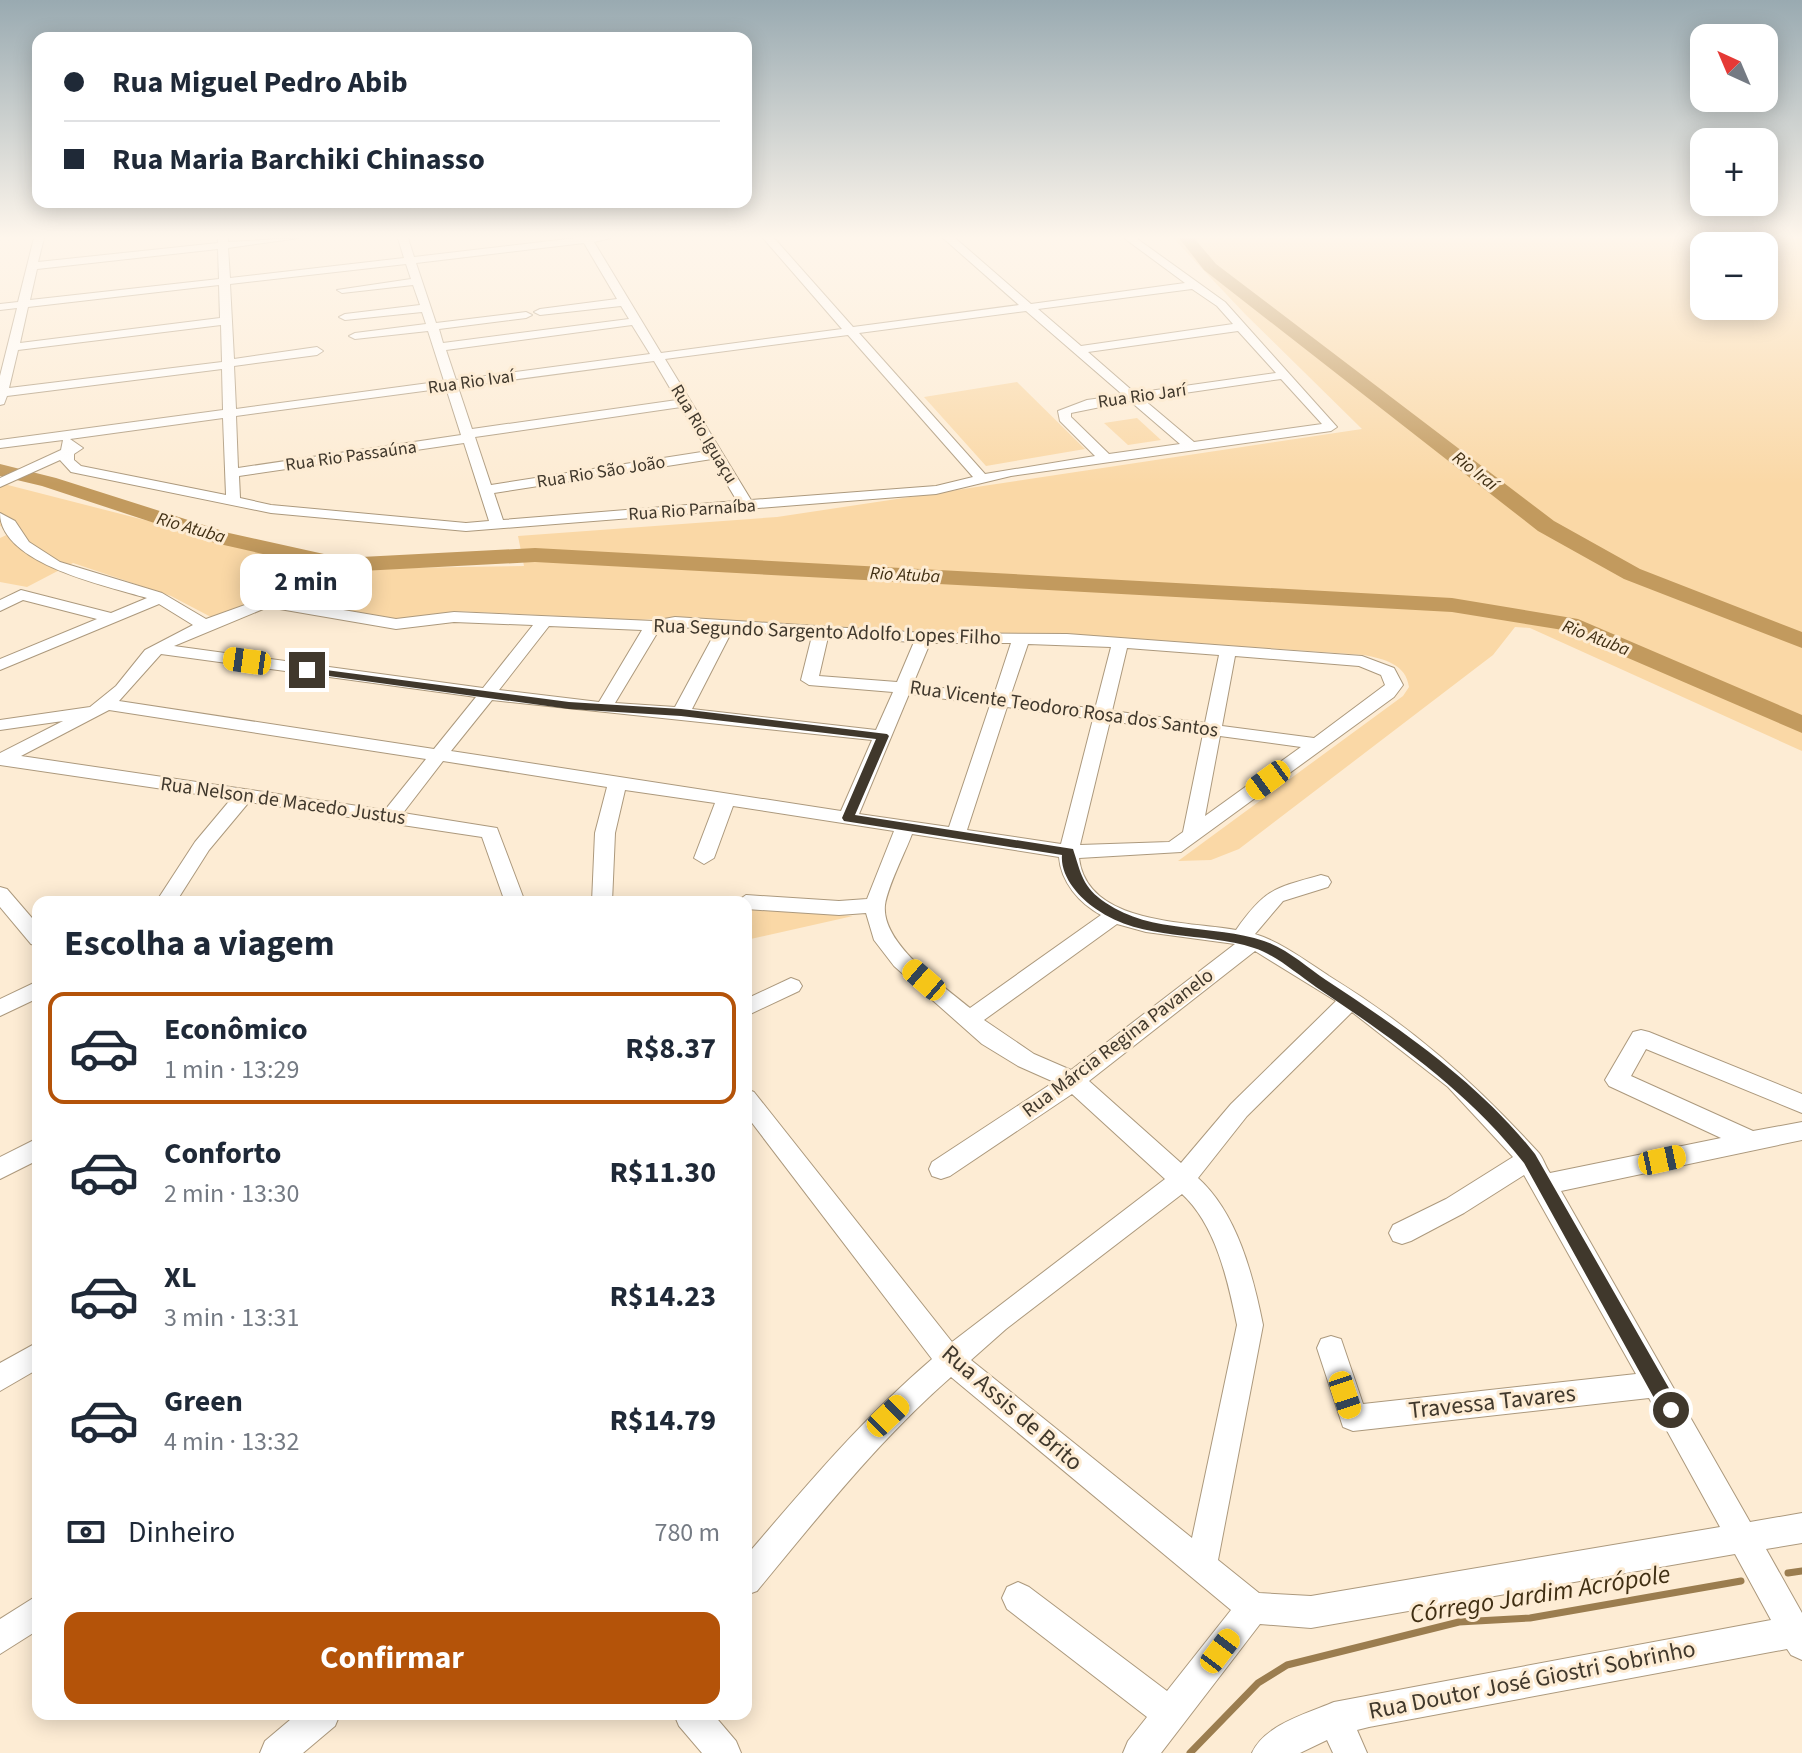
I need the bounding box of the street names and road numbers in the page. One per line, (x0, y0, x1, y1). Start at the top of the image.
street label: Rua Rio Ivaí (426, 363, 516, 400)
street label: Rua Rio Jarí (1096, 377, 1188, 415)
street label: Rua Rio Iguaçu (665, 380, 743, 488)
street label: Rua Rio Passaúna (284, 434, 418, 478)
street label: Rua Rio São João (535, 450, 667, 494)
street label: Rua Rio Parnaíba (627, 493, 757, 527)
street label: Rua Segundo Sargento Adolfo Lopes Filho (653, 612, 1001, 652)
street label: Rua Vicente Teodoro Rosa dos Santos (908, 673, 1220, 745)
street label: Rua Nelson de Macedo Justus (159, 770, 407, 832)
street label: Rua Márcia Regina Pavanelo (1016, 962, 1220, 1124)
street label: Rua Assis de Brito (934, 1337, 1090, 1479)
street label: Travessa Tavares (1407, 1376, 1577, 1428)
street label: Rua Doutor José Giostri Sobrinho (1365, 1631, 1699, 1729)

